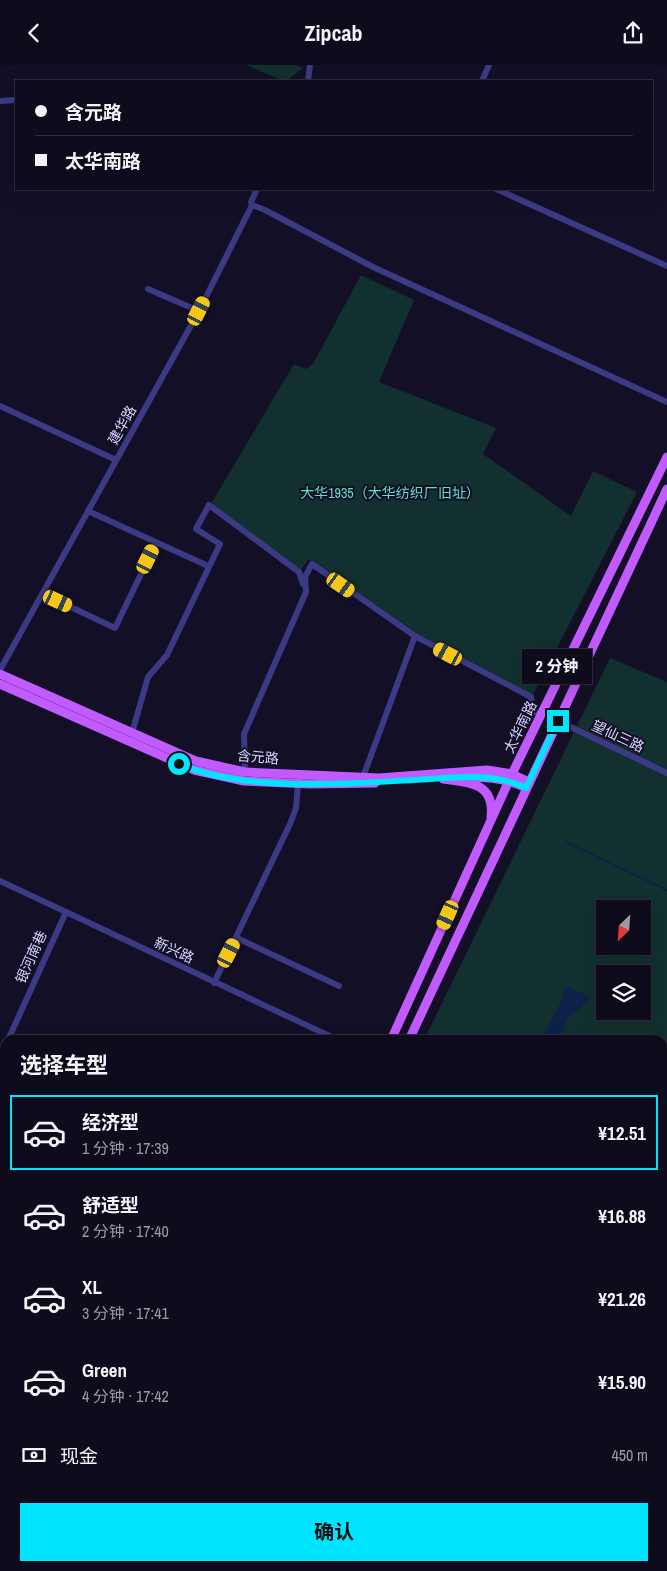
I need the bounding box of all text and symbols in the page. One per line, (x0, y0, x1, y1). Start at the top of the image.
text: Zipcab (304, 18, 363, 48)
icon: back (20, 19, 48, 47)
icon: share (619, 19, 647, 47)
text: 含元路 (65, 99, 122, 125)
text: 太华南路 (65, 148, 141, 174)
car (185, 294, 212, 328)
street label: 建华路 (104, 402, 140, 448)
park label: 大华1935（大华纺织厂旧址） (300, 484, 480, 502)
car (134, 542, 161, 576)
car (324, 570, 357, 600)
car (41, 588, 74, 614)
car (431, 640, 464, 668)
callout: 2 分钟 (523, 649, 593, 683)
text: 2 分钟 (536, 655, 578, 677)
street label: 太华南路 (500, 698, 540, 756)
route end (547, 710, 569, 732)
street label: 望仙三路 (589, 716, 647, 756)
street label: 含元路 (236, 746, 280, 768)
route start (168, 753, 190, 775)
car (435, 898, 460, 932)
north arrow (596, 900, 651, 955)
map controls (596, 900, 651, 1020)
street label: 银河南巷 (11, 928, 51, 986)
street label: 新兴路 (151, 933, 197, 967)
car (215, 936, 242, 970)
button: layers (596, 965, 651, 1020)
text: 选择车型 (20, 1050, 108, 1080)
text: 经济型 (82, 1109, 139, 1135)
icon: car (22, 1110, 67, 1155)
text: ¥12.51 (598, 1120, 646, 1146)
text: 1 分钟 · 17:39 (82, 1137, 169, 1159)
text: 舒适型 (82, 1192, 139, 1218)
icon: car (22, 1193, 67, 1238)
text: ¥16.88 (598, 1203, 646, 1229)
text: 2 分钟 · 17:40 (82, 1220, 169, 1242)
text: XL (82, 1274, 102, 1300)
icon: car (22, 1276, 67, 1321)
text: ¥21.26 (598, 1286, 646, 1312)
text: 3 分钟 · 17:41 (82, 1302, 169, 1324)
text: Green (82, 1357, 127, 1383)
icon: car (22, 1359, 67, 1404)
text: ¥15.90 (598, 1369, 646, 1395)
text: 4 分钟 · 17:42 (82, 1385, 169, 1407)
icon: cash (20, 1441, 48, 1469)
text: 现金 (60, 1443, 98, 1469)
text: 450 m (612, 1444, 648, 1466)
button: 确认 (20, 1503, 648, 1561)

